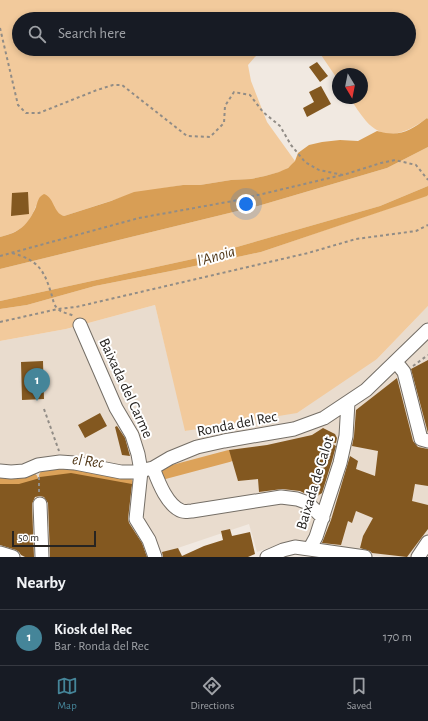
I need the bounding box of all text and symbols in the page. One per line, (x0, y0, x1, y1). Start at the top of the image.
search box (12, 12, 416, 56)
icon: search (26, 23, 48, 45)
text: Search here (58, 26, 126, 41)
north arrow (332, 68, 368, 104)
your location (236, 194, 256, 214)
water label: l'Anoia (195, 243, 237, 269)
street label: Baixada del Carme (96, 336, 156, 440)
pin: 1 (24, 368, 50, 401)
street label: Ronda del Rec (196, 409, 279, 439)
street label: Baixada de Calot (294, 434, 336, 531)
water label: el Rec (71, 451, 105, 471)
scale bar (12, 529, 96, 548)
text: 50 m (18, 532, 39, 543)
text: Nearby (16, 574, 66, 591)
text: Kiosk del Rec (54, 622, 132, 637)
text: 1 (27, 631, 31, 644)
text: 170 m (383, 631, 412, 644)
text: Bar · Ronda del Rec (54, 640, 149, 653)
tab: Map (56, 675, 78, 712)
tab: Directions (190, 675, 234, 712)
tab: Saved (347, 675, 372, 712)

